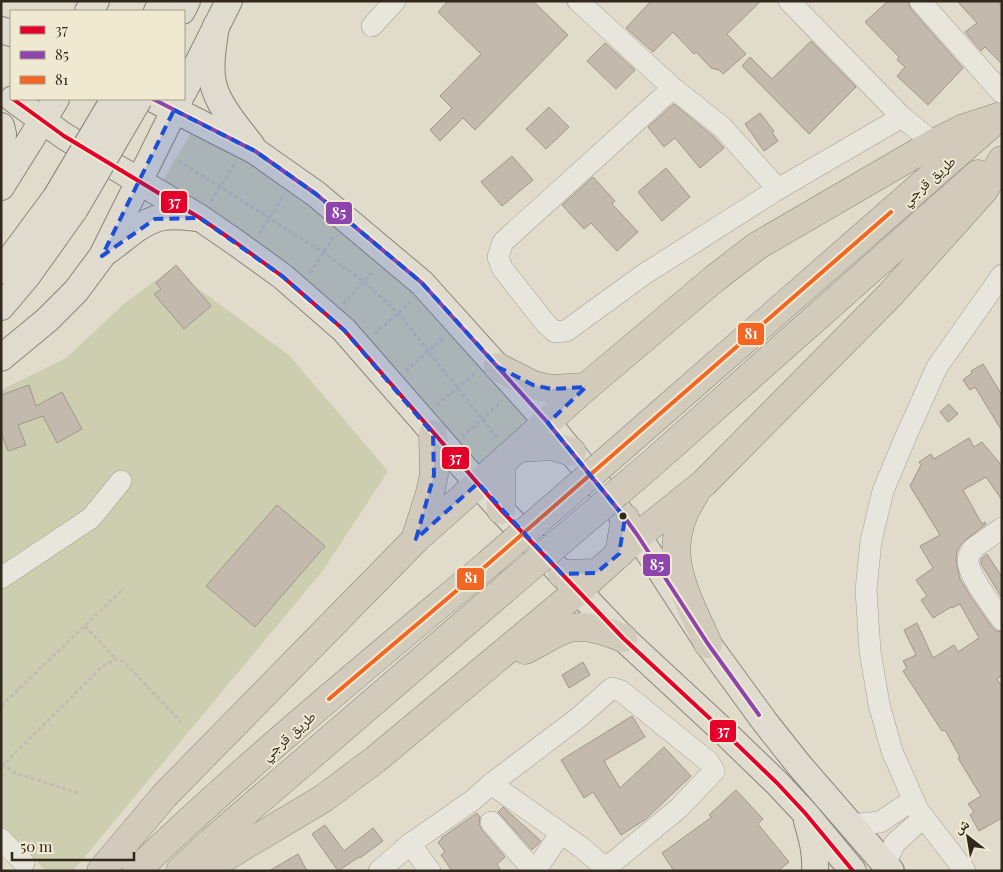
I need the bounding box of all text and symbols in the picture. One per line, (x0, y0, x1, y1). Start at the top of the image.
legend (10, 10, 185, 100)
text: 37 (55, 19, 68, 39)
text: 85 (55, 44, 69, 64)
text: 81 (55, 69, 69, 89)
street label: طريق قرجي (896, 151, 962, 212)
line badge: 37 (160, 190, 188, 214)
text: 37 (167, 192, 181, 211)
line badge: 85 (325, 201, 353, 225)
text: 85 (332, 203, 346, 222)
line badge: 81 (737, 322, 765, 346)
text: 81 (744, 324, 758, 343)
line badge: 37 (441, 446, 470, 470)
text: 37 (448, 448, 462, 467)
unlabelled marker (618, 511, 628, 521)
line badge: 85 (642, 553, 671, 577)
text: 85 (650, 555, 664, 574)
line badge: 81 (456, 567, 485, 591)
text: 81 (464, 568, 478, 587)
street label: طريق قرجي (256, 706, 322, 767)
line badge: 37 (709, 719, 737, 743)
text: 37 (716, 721, 730, 740)
north arrow (943, 812, 993, 862)
text: ش (950, 813, 972, 837)
scale bar (12, 830, 135, 862)
text: 50 m (20, 836, 53, 856)

